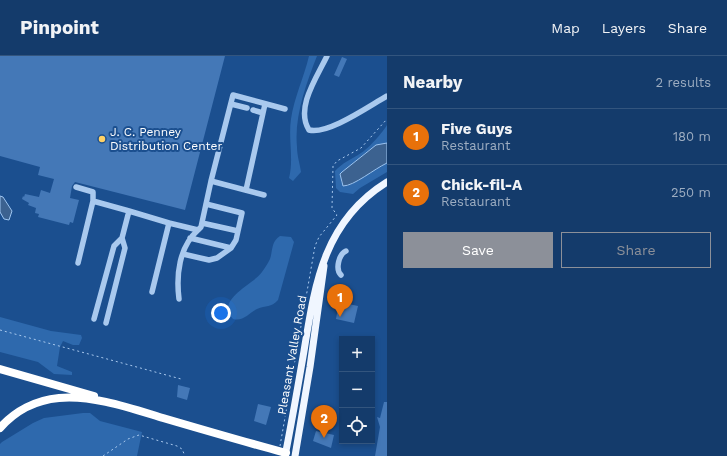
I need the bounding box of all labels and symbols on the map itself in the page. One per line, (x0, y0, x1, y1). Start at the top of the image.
place label: J. C. Penney Distribution Center (110, 125, 223, 153)
marker: J. C. Penney Distribution Center (97, 134, 107, 144)
pin: 1 (327, 284, 353, 317)
street label: Pleasant Valley Road (275, 294, 309, 416)
your location (211, 303, 231, 323)
pin: 2 (311, 405, 337, 438)

